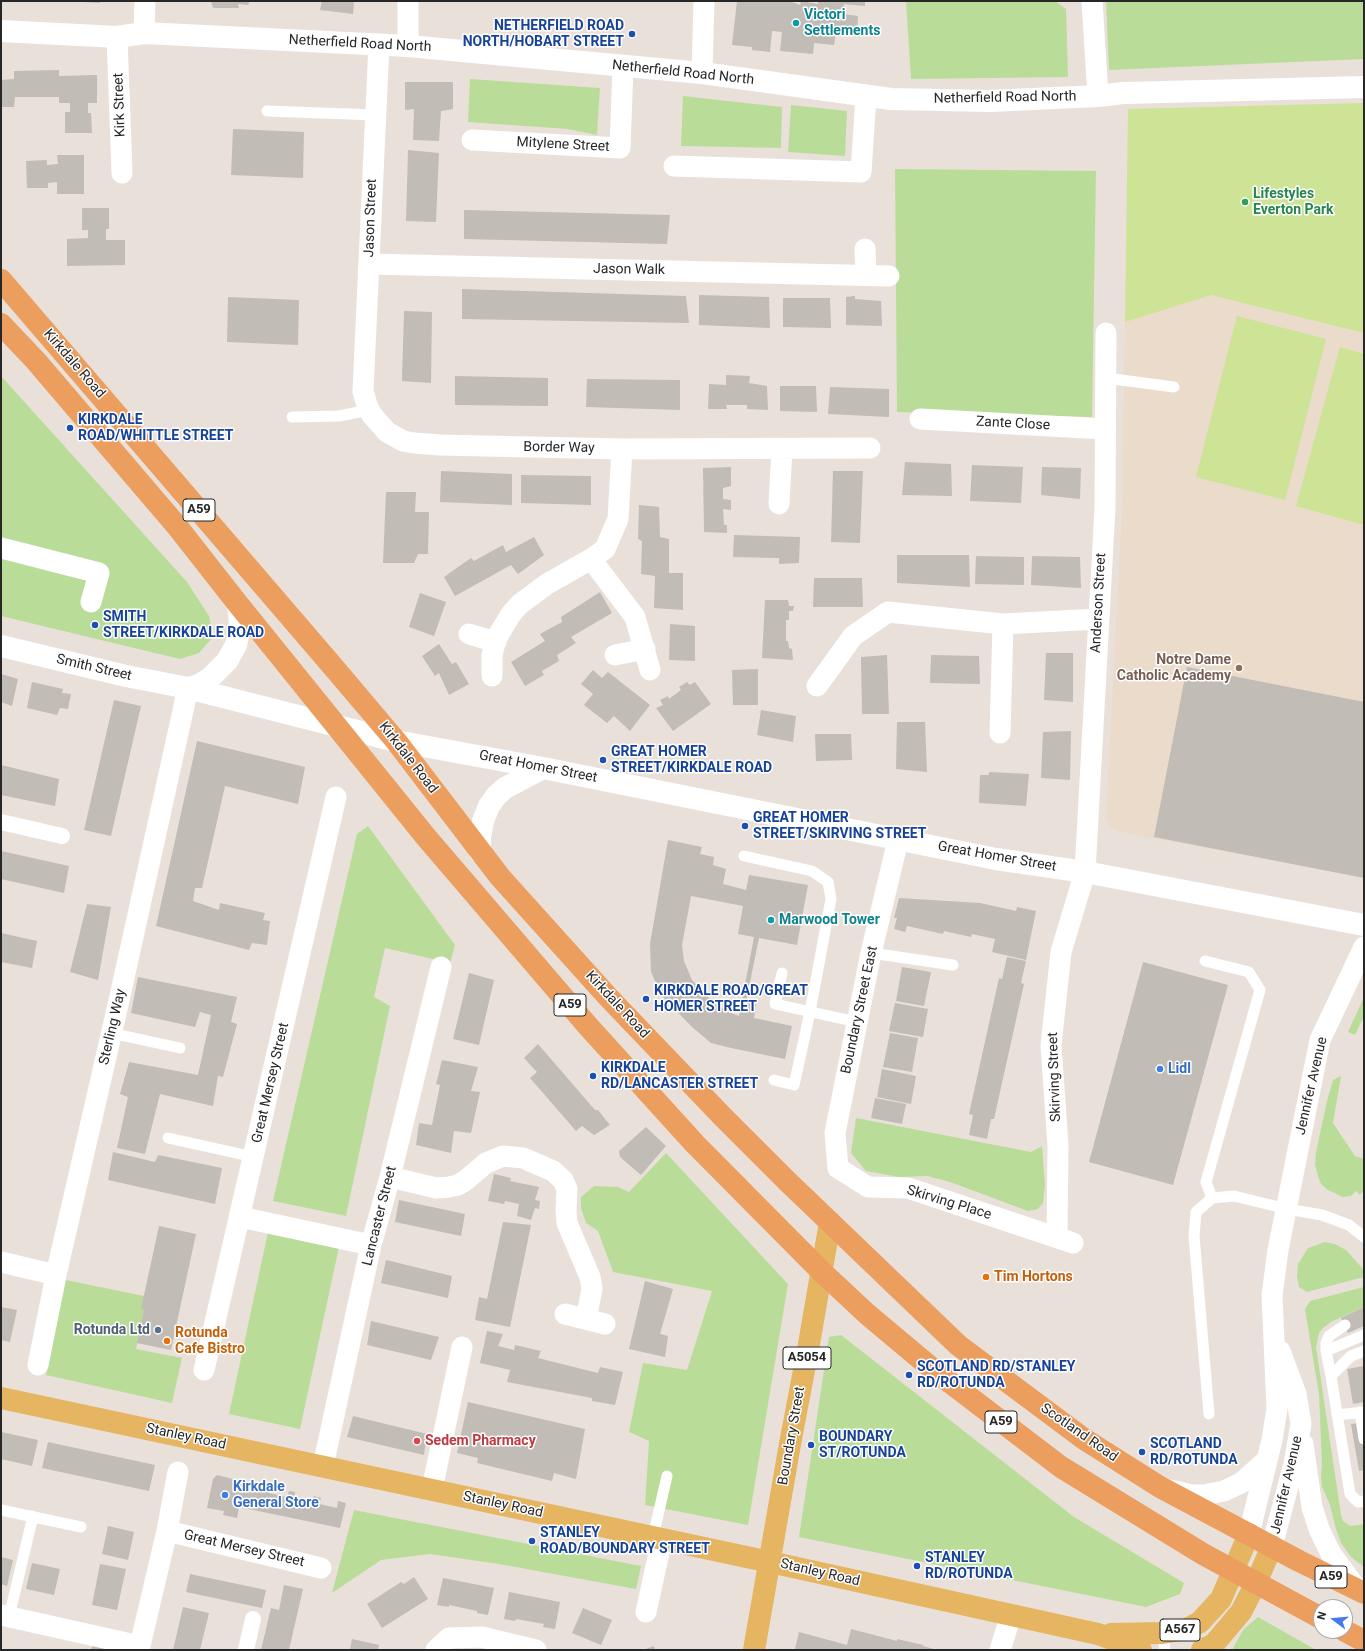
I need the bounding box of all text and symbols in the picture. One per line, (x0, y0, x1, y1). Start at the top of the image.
place label: Victori Settlements (804, 7, 880, 40)
place label: NETHERFIELD ROAD NORTH/HOBART STREET (463, 18, 624, 50)
marker: Victori Settlements (791, 18, 801, 28)
marker: NETHERFIELD ROAD NORTH/HOBART STREET (627, 29, 637, 39)
street label: Netherfield Road North (288, 32, 432, 56)
street label: Netherfield Road North (611, 57, 755, 89)
street label: Kirk Street (110, 73, 130, 137)
street label: Netherfield Road North (933, 88, 1077, 108)
street label: Mitylene Street (516, 134, 610, 156)
street label: Jason Street (361, 178, 381, 258)
place label: Lifestyles Everton Park (1253, 186, 1334, 218)
marker: Lifestyles Everton Park (1240, 197, 1250, 207)
street label: Jason Walk (593, 261, 665, 279)
street label: Kirkdale Road (40, 326, 108, 402)
place label: KIRKDALE ROAD/WHITTLE STREET (78, 412, 233, 444)
street label: Zante Close (975, 414, 1051, 434)
marker: KIRKDALE ROAD/WHITTLE STREET (65, 423, 75, 433)
street label: Border Way (523, 439, 595, 457)
road number: A59 (183, 499, 215, 521)
street label: Anderson Street (1088, 552, 1110, 654)
place label: SMITH STREET/KIRKDALE ROAD (103, 609, 264, 642)
marker: SMITH STREET/KIRKDALE ROAD (90, 620, 100, 630)
street label: Smith Street (55, 651, 133, 685)
place label: Notre Dame Catholic Academy (1117, 652, 1231, 684)
marker: Notre Dame Catholic Academy (1234, 663, 1244, 673)
street label: Kirkdale Road (375, 719, 441, 797)
place label: GREAT HOMER STREET/KIRKDALE ROAD (611, 744, 772, 776)
street label: Great Homer Street (477, 747, 599, 787)
marker: GREAT HOMER STREET/KIRKDALE ROAD (598, 755, 608, 765)
place label: GREAT HOMER STREET/SKIRVING STREET (753, 810, 926, 842)
marker: GREAT HOMER STREET/SKIRVING STREET (740, 821, 750, 831)
street label: Great Homer Street (936, 838, 1058, 876)
place label: Marwood Tower (779, 912, 880, 928)
marker: Marwood Tower (766, 915, 776, 925)
street label: Boundary Street East (838, 944, 882, 1076)
street label: Kirkdale Road (582, 968, 652, 1042)
place label: KIRKDALE ROAD/GREAT HOMER STREET (654, 983, 808, 1016)
street label: Sterling Way (96, 987, 130, 1067)
road number: A59 (554, 994, 586, 1016)
marker: KIRKDALE ROAD/GREAT HOMER STREET (641, 994, 651, 1004)
street label: Great Mersey Street (249, 1021, 293, 1145)
street label: Skirving Street (1045, 1032, 1065, 1122)
street label: Jennifer Avenue (1293, 1035, 1331, 1137)
place label: KIRKDALE RD/LANCASTER STREET (601, 1060, 758, 1092)
place label: Lidl (1168, 1061, 1191, 1077)
marker: Lidl (1155, 1064, 1165, 1074)
marker: KIRKDALE RD/LANCASTER STREET (588, 1071, 598, 1081)
street label: Lancaster Street (359, 1164, 401, 1268)
street label: Skirving Place (905, 1182, 993, 1224)
place label: Tim Hortons (994, 1269, 1073, 1285)
marker: Tim Hortons (981, 1272, 991, 1282)
place label: Rotunda Ltd (74, 1322, 150, 1338)
marker: Rotunda Ltd (153, 1325, 163, 1335)
place label: Rotunda Cafe Bistro (175, 1325, 245, 1358)
marker: Rotunda Cafe Bistro (162, 1336, 172, 1346)
road number: A5054 (783, 1347, 831, 1369)
place label: SCOTLAND RD/STANLEY RD/ROTUNDA (917, 1359, 1075, 1392)
marker: SCOTLAND RD/STANLEY RD/ROTUNDA (904, 1370, 914, 1380)
street label: Boundary Street (775, 1386, 809, 1486)
street label: Scotland Road (1037, 1400, 1121, 1466)
road number: A59 (985, 1411, 1017, 1433)
street label: Stanley Road (145, 1420, 227, 1454)
place label: BOUNDARY ST/ROTUNDA (819, 1429, 906, 1462)
place label: Sedem Pharmacy (425, 1433, 536, 1449)
street label: Jennifer Avenue (1268, 1434, 1306, 1536)
marker: Sedem Pharmacy (412, 1436, 422, 1446)
place label: SCOTLAND RD/ROTUNDA (1150, 1436, 1238, 1468)
marker: BOUNDARY ST/ROTUNDA (806, 1440, 816, 1450)
marker: SCOTLAND RD/ROTUNDA (1137, 1447, 1147, 1457)
place label: Kirkdale General Store (233, 1479, 319, 1512)
street label: Stanley Road (462, 1488, 544, 1522)
marker: Kirkdale General Store (220, 1490, 230, 1500)
place label: STANLEY ROAD/BOUNDARY STREET (540, 1525, 710, 1558)
street label: Great Mersey Street (182, 1527, 306, 1571)
marker: STANLEY ROAD/BOUNDARY STREET (527, 1536, 537, 1546)
place label: STANLEY RD/ROTUNDA (925, 1550, 1013, 1582)
street label: Stanley Road (779, 1556, 861, 1590)
marker: STANLEY RD/ROTUNDA (912, 1561, 922, 1571)
road number: A59 (1315, 1566, 1347, 1588)
north arrow (1313, 1599, 1353, 1639)
text: N (1315, 1610, 1329, 1621)
road number: A567 (1160, 1619, 1200, 1641)

